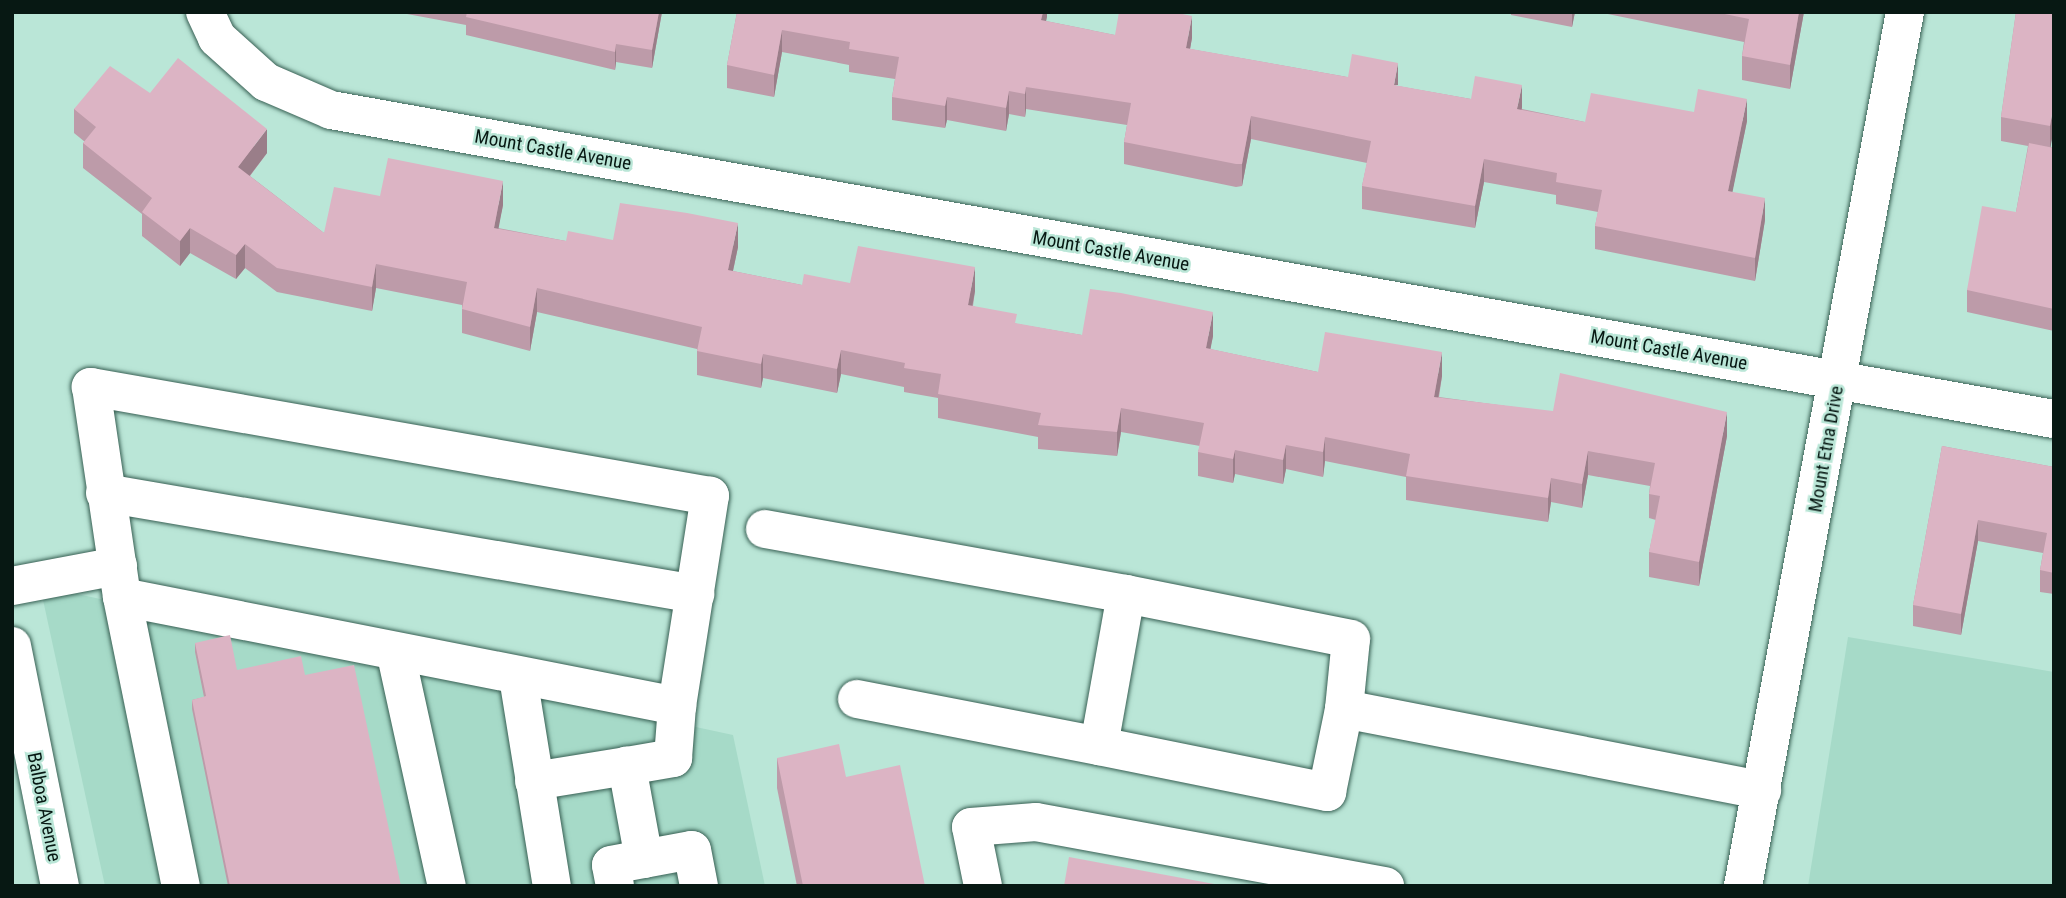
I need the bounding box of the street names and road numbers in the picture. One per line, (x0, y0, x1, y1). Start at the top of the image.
street label: Mount Castle Avenue (473, 125, 633, 175)
street label: Mount Castle Avenue (1031, 226, 1191, 276)
street label: Mount Castle Avenue (1589, 325, 1749, 375)
street label: Mount Etna Drive (1804, 384, 1848, 514)
street label: Balboa Avenue (22, 750, 66, 864)

